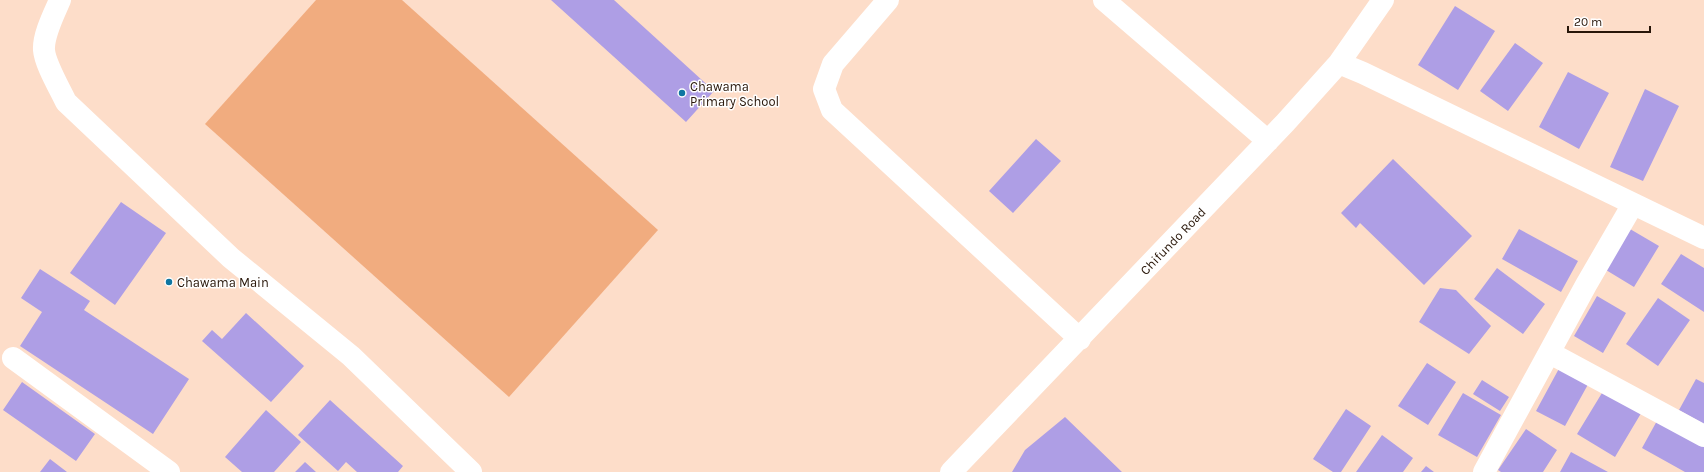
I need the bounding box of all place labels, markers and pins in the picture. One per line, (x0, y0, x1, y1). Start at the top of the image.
place label: Chawama Primary School (690, 79, 779, 109)
marker: Chawama Primary School (677, 88, 687, 98)
place label: Chawama Main (177, 275, 269, 290)
marker: Chawama Main (164, 277, 174, 287)

